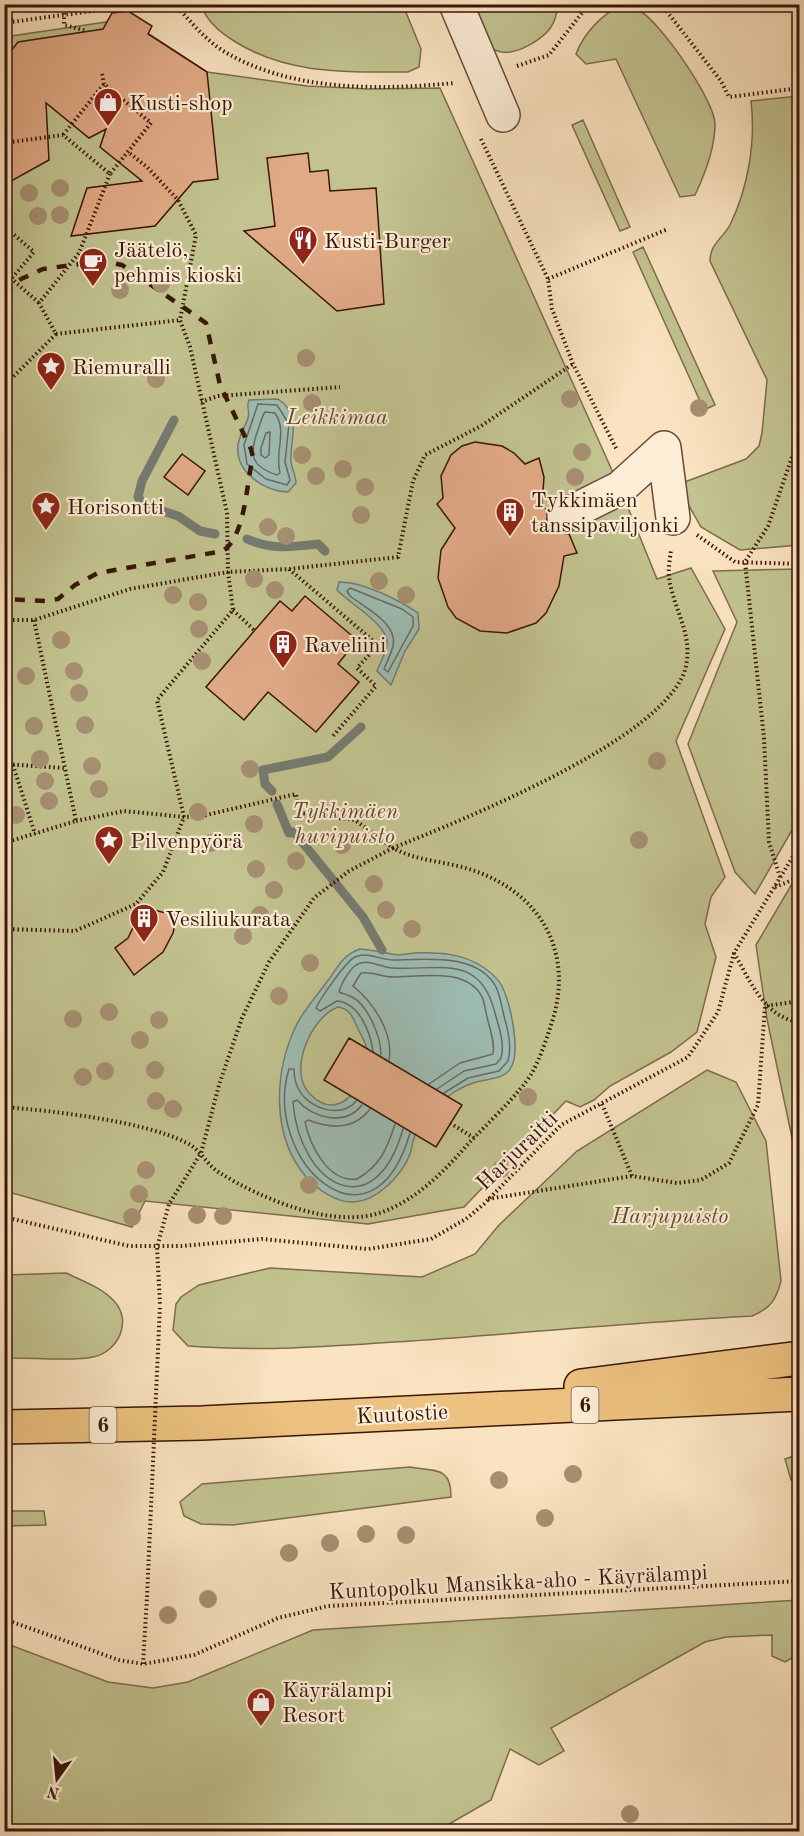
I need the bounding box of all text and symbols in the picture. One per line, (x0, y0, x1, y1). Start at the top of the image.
shop icon: Kusti-shop (92, 86, 124, 128)
place label: Kusti-shop (129, 93, 233, 115)
restaurant icon: Kusti-Burger (287, 224, 319, 266)
place label: Kusti-Burger (324, 231, 451, 253)
place label: Jäätelö, pehmis kioski (114, 240, 242, 287)
cafe icon: Jäätelö, pehmis kioski (77, 246, 109, 288)
place icon: Riemuralli (35, 350, 67, 392)
place label: Riemuralli (72, 357, 171, 379)
park label: Leikkimaa (285, 407, 388, 429)
place icon: Horisontti (30, 490, 62, 532)
place label: Tykkimäen tanssipaviljonki (531, 490, 679, 537)
building icon: Tykkimäen tanssipaviljonki (494, 496, 526, 538)
place label: Horisontti (67, 497, 164, 519)
building icon: Raveliini (267, 628, 299, 670)
place label: Raveliini (304, 635, 386, 657)
park label: Tykkimäen huvipuisto (292, 801, 399, 848)
place icon: Pilvenpyörä (93, 824, 125, 866)
place label: Pilvenpyörä (130, 831, 243, 853)
building icon: Vesiliukurata (128, 902, 160, 944)
place label: Vesiliukurata (165, 909, 291, 931)
street label: Harjuraitti (473, 1108, 562, 1195)
park label: Harjupuisto (611, 1206, 728, 1228)
road number: 6 (572, 1387, 598, 1423)
street label: Kuutostie (356, 1402, 449, 1428)
road number: 6 (90, 1407, 116, 1443)
street label: Kuntopolku Mansikka-aho - Käyrälampi (328, 1562, 708, 1604)
place label: Käyrälampi Resort (282, 1680, 392, 1727)
shop icon: Käyrälampi Resort (245, 1686, 277, 1728)
north arrow (27, 1749, 87, 1809)
text: N (45, 1782, 62, 1801)

